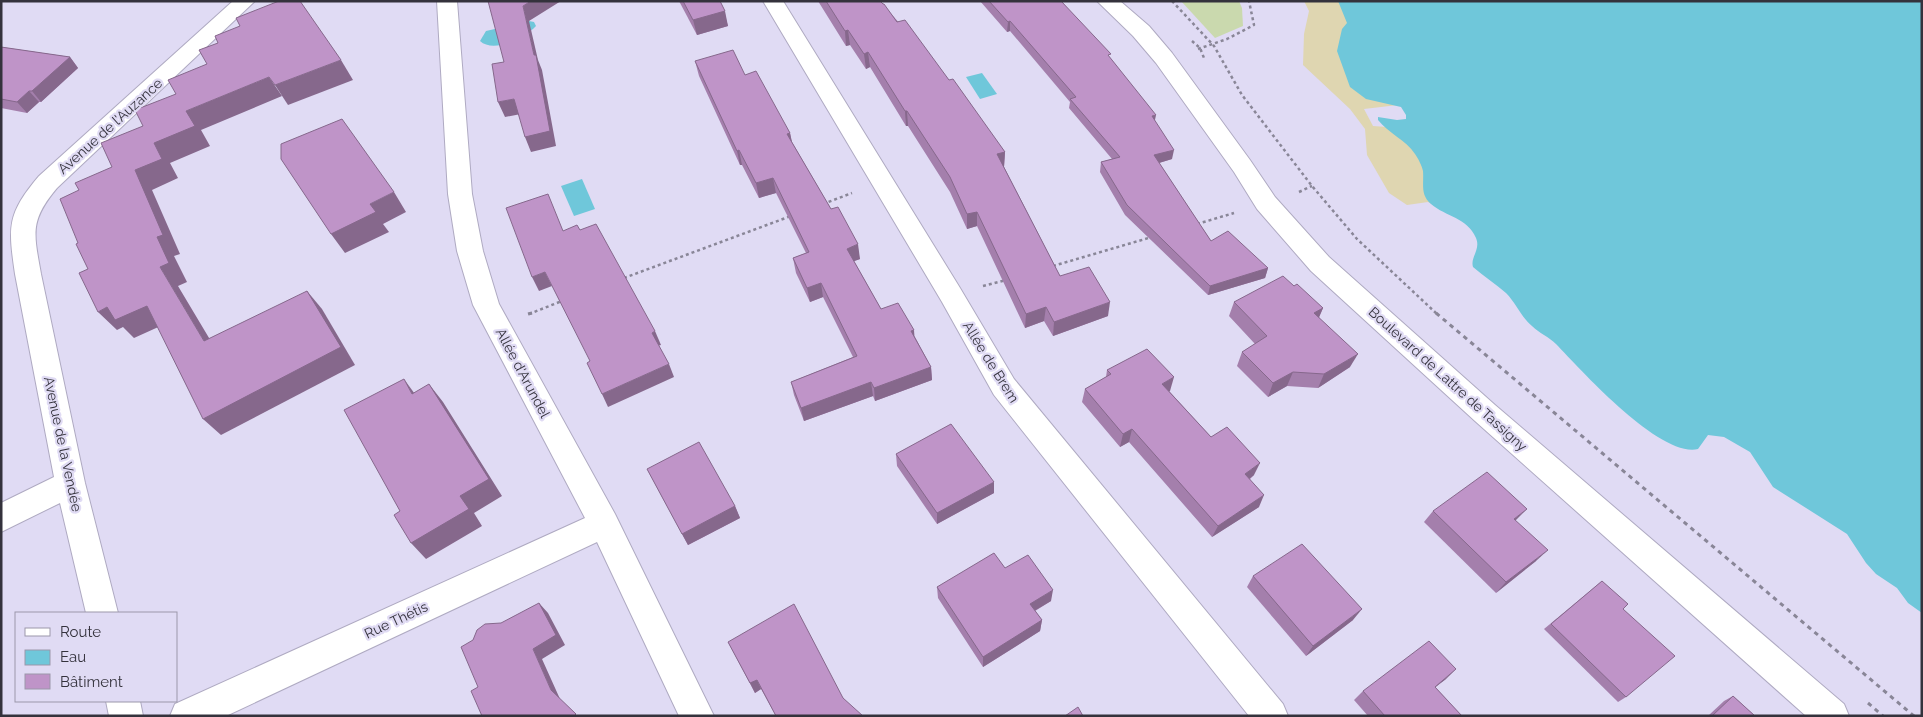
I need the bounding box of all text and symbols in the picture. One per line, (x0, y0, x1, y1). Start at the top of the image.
street label: Avenue de l'Auzance (55, 75, 165, 177)
street label: Boulevard de Lattre de Tassigny (1366, 304, 1531, 455)
street label: Allée de Brem (960, 318, 1022, 406)
street label: Allée d'Arundel (493, 325, 553, 421)
street label: Avenue de la Vendée (41, 375, 85, 513)
street label: Rue Thétis (362, 598, 430, 642)
legend (15, 612, 178, 702)
text: Route (60, 623, 101, 641)
text: Eau (60, 648, 86, 666)
text: Bâtiment (60, 673, 123, 691)

